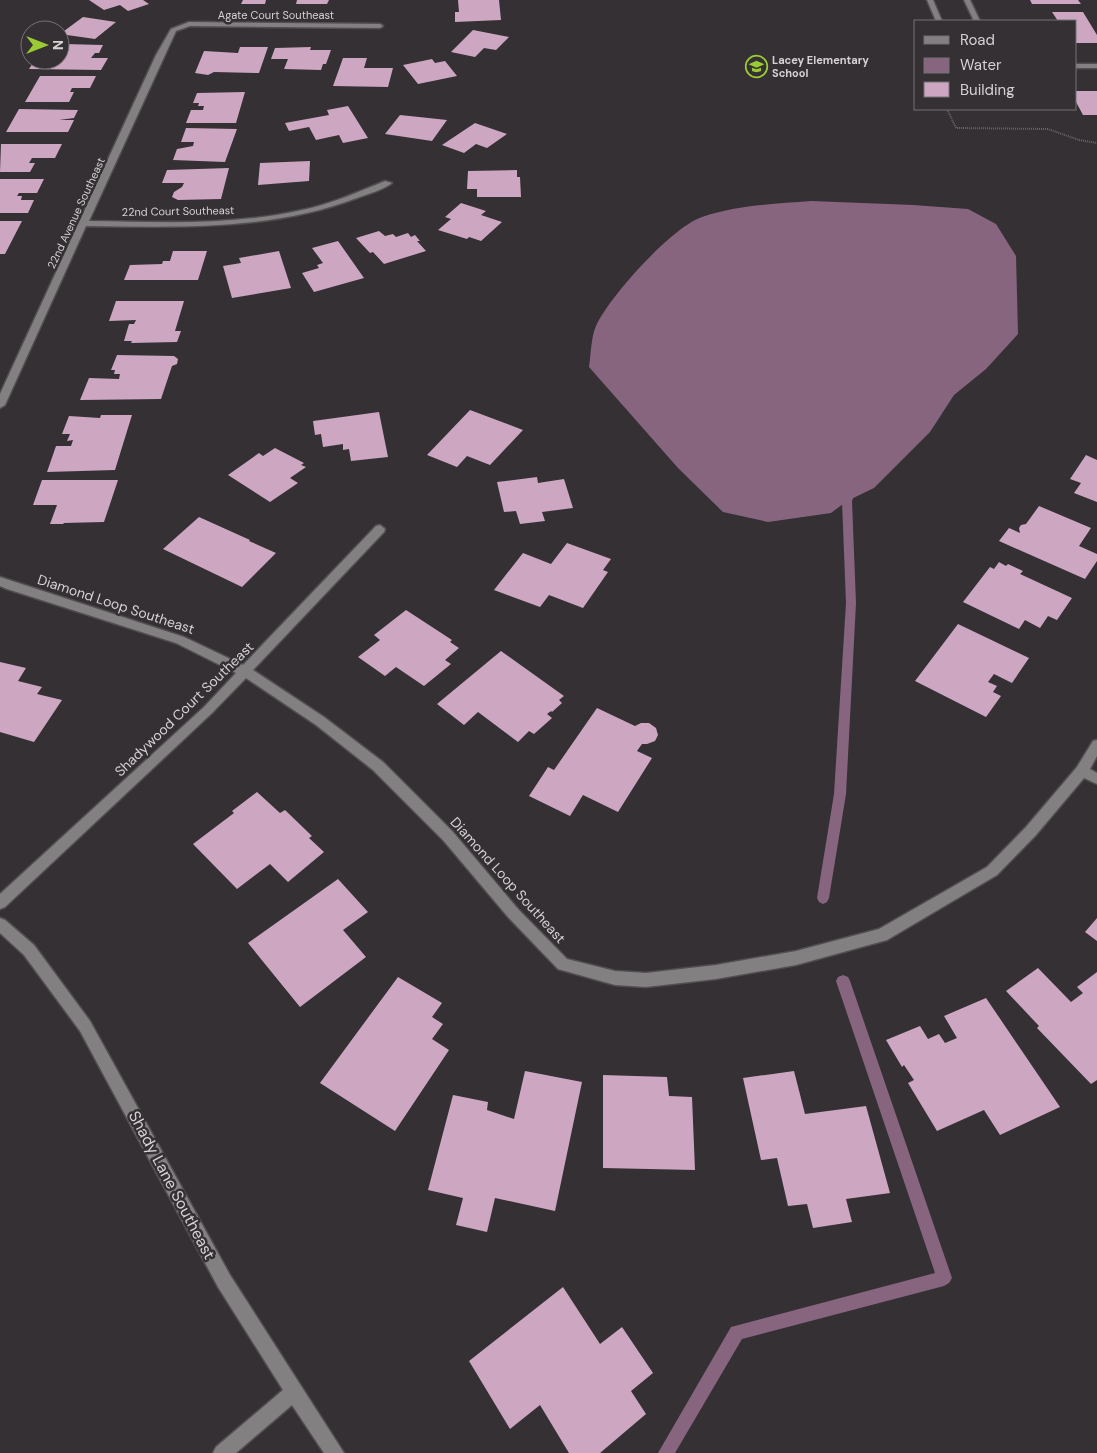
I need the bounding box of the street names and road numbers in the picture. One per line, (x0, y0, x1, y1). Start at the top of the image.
street label: Agate Court Southeast (218, 8, 334, 22)
street label: 22nd Avenue Southeast (44, 155, 108, 271)
street label: 22nd Court Southeast (122, 203, 234, 219)
street label: Diamond Loop Southeast (35, 570, 197, 638)
street label: Shadywood Court Southeast (111, 638, 257, 780)
street label: Diamond Loop Southeast (446, 813, 570, 947)
street label: Shady Lane Southeast (124, 1107, 220, 1263)

